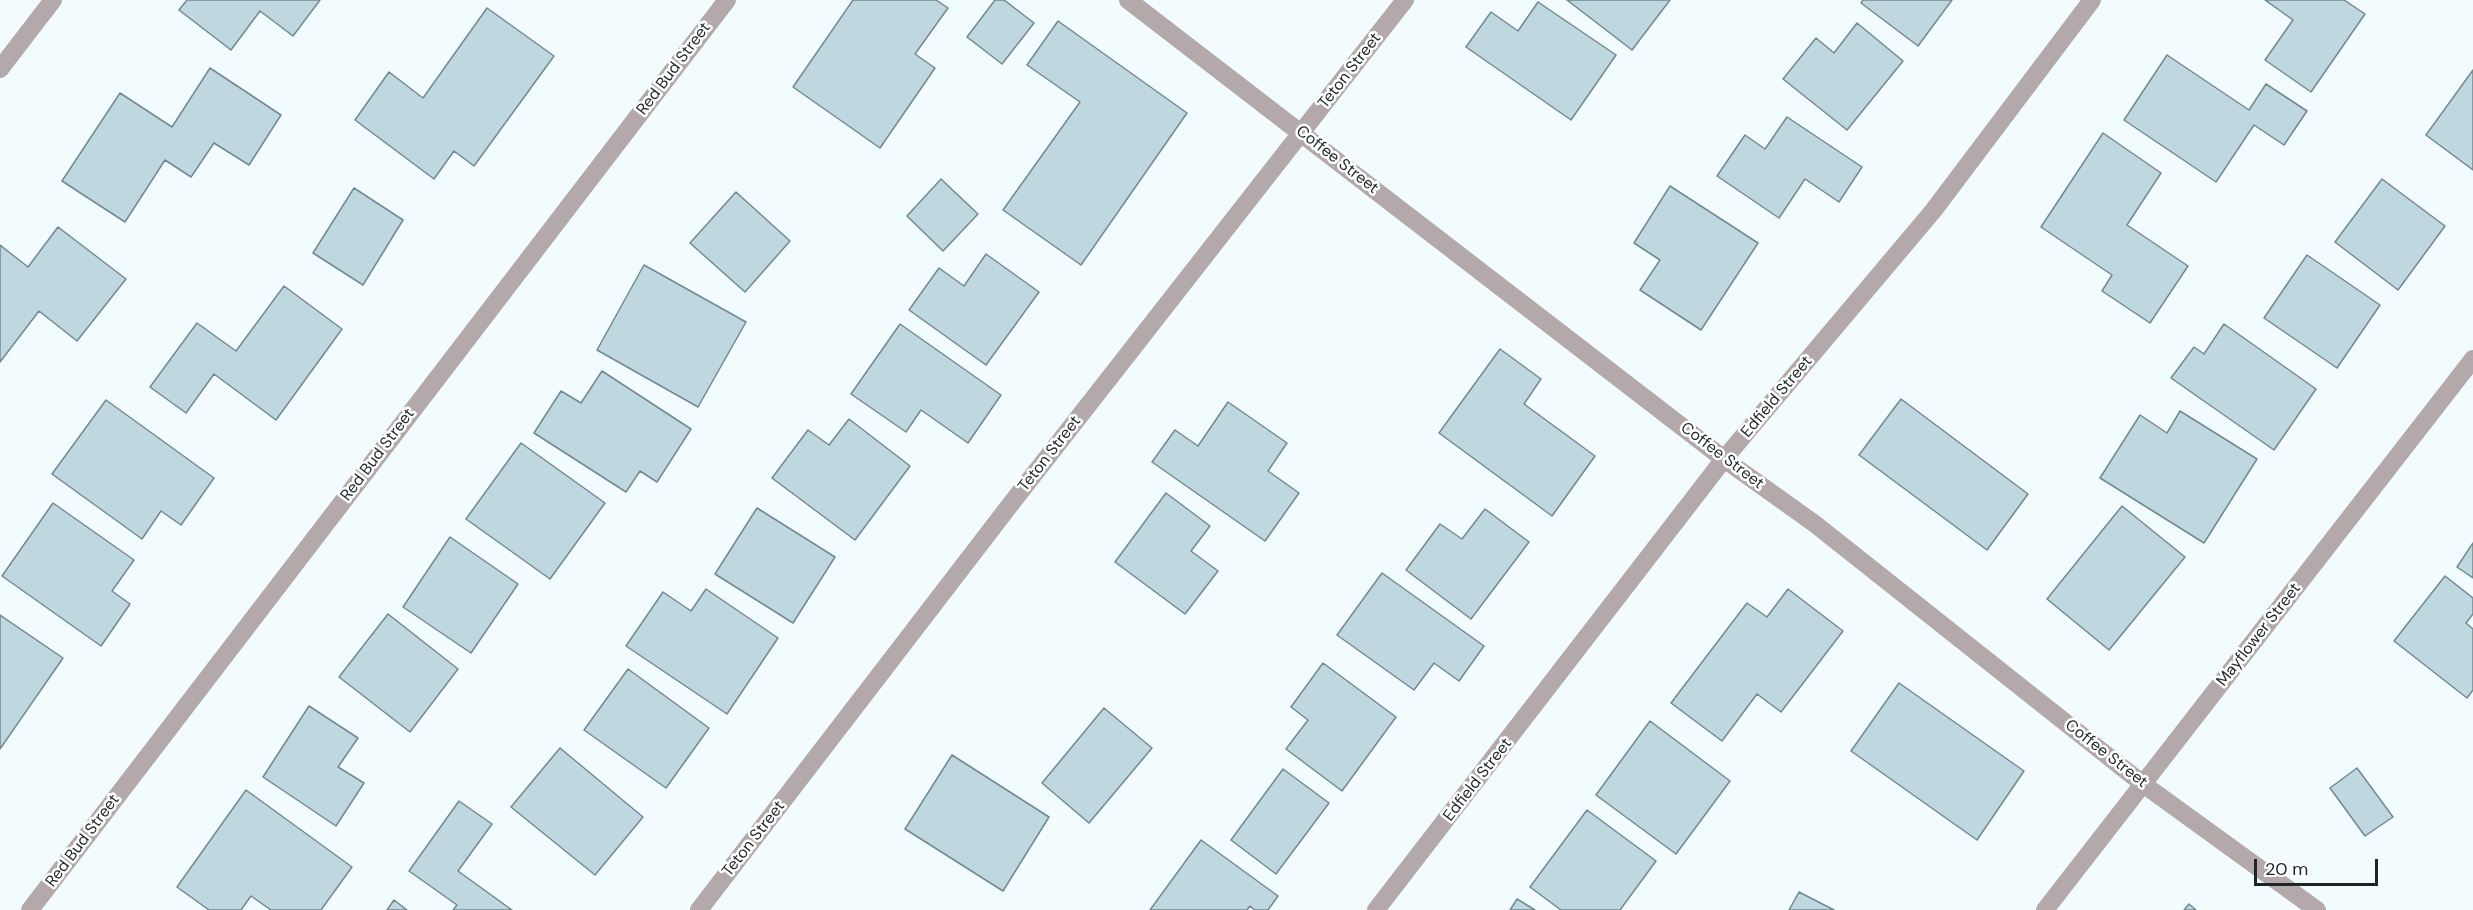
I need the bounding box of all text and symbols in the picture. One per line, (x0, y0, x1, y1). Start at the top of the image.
street label: Red Bud Street (633, 19, 715, 119)
street label: Teton Street (1315, 29, 1385, 113)
street label: Coffee Street (1292, 122, 1382, 198)
street label: Edfield Street (1737, 352, 1817, 442)
street label: Red Bud Street (337, 405, 419, 505)
street label: Teton Street (1015, 412, 1085, 496)
street label: Coffee Street (1677, 418, 1767, 494)
street label: Mayflower Street (2213, 580, 2305, 690)
street label: Coffee Street (2061, 716, 2151, 792)
street label: Edfield Street (1440, 735, 1516, 825)
street label: Red Bud Street (42, 791, 124, 891)
street label: Teton Street (719, 797, 789, 881)
scale bar (2257, 847, 2382, 885)
text: 20 m (2265, 857, 2308, 881)

